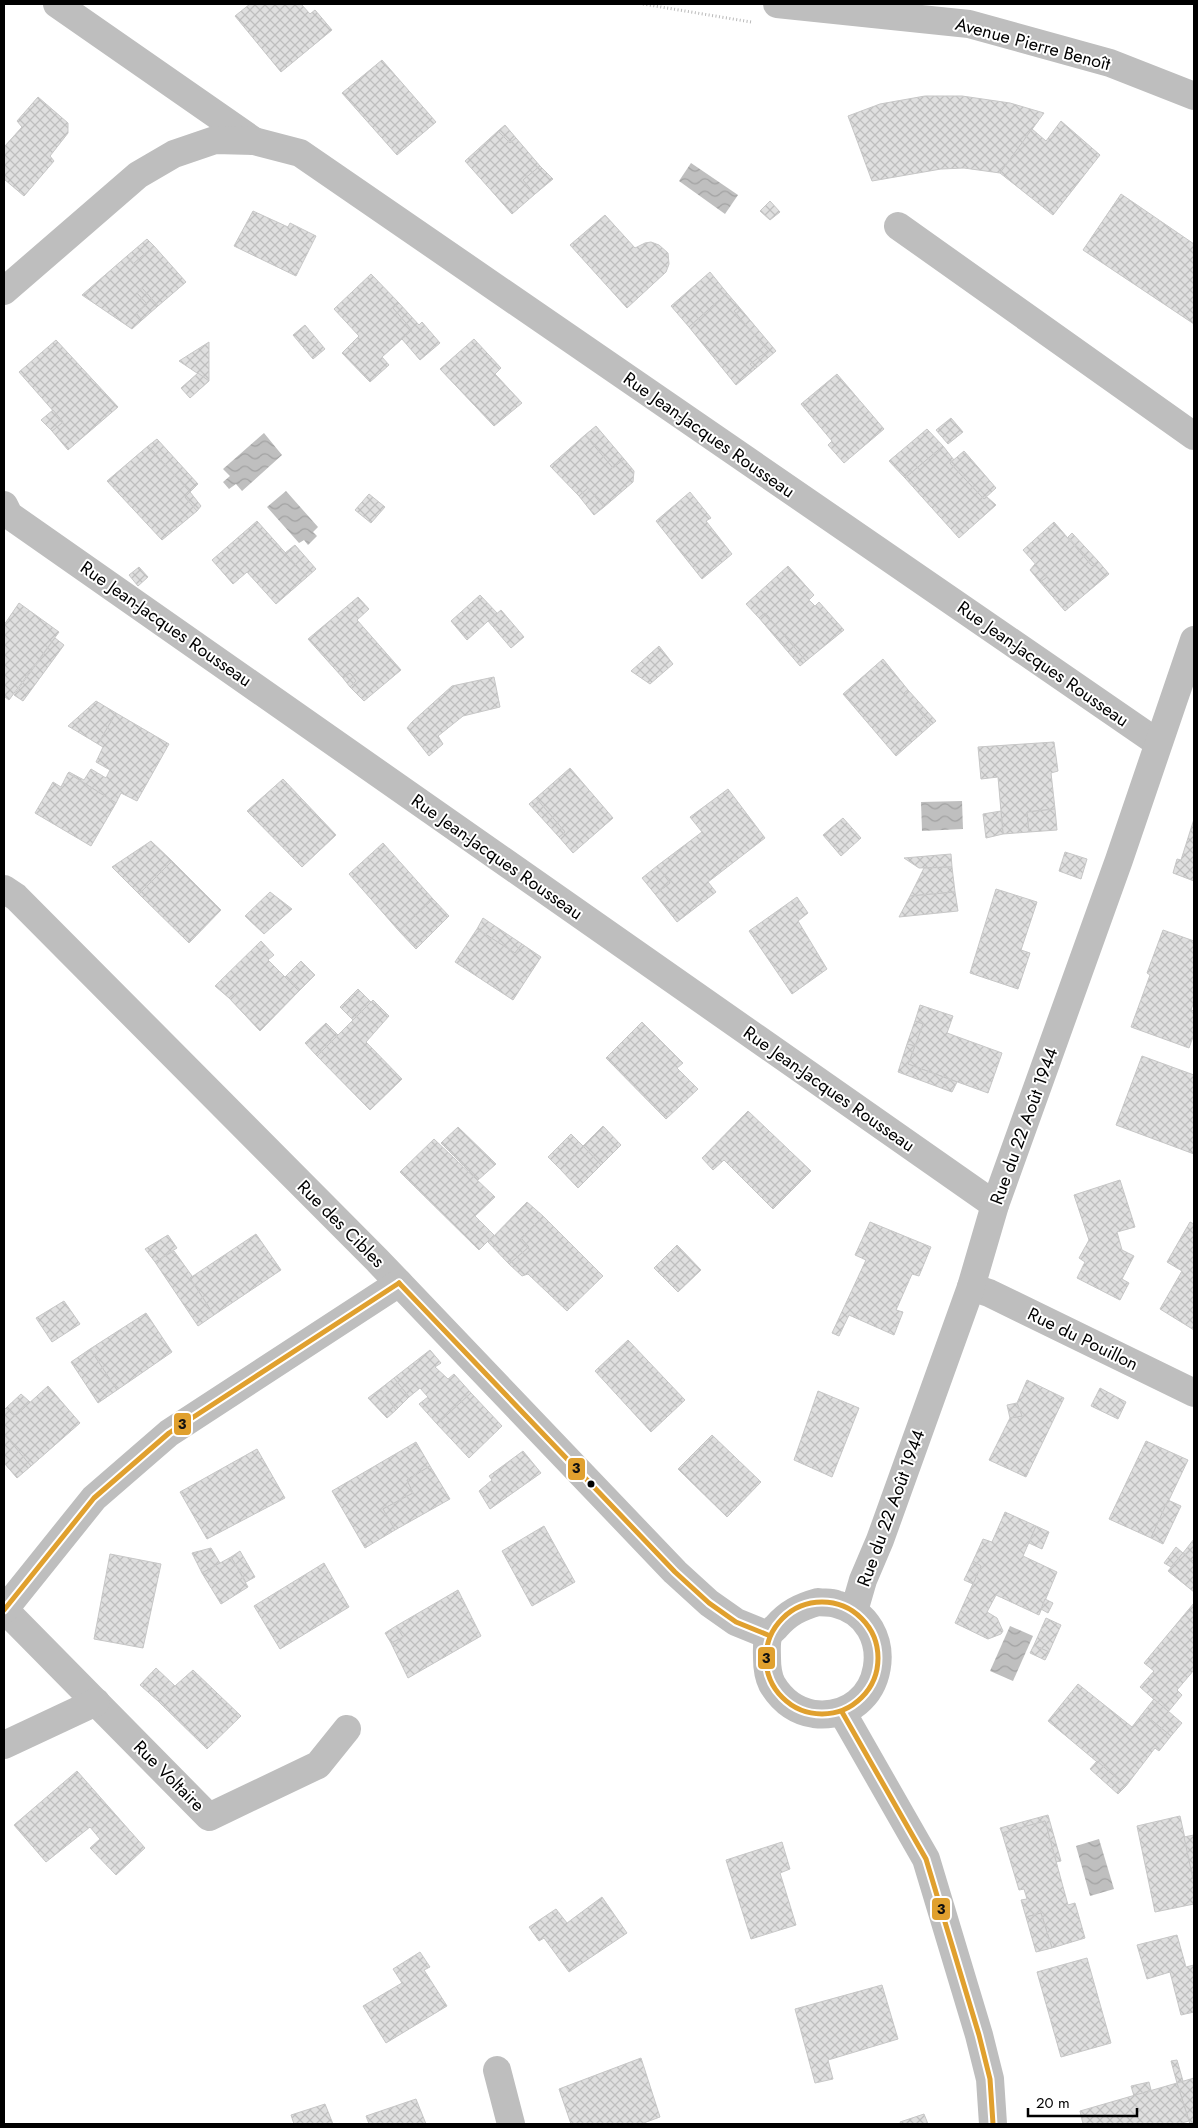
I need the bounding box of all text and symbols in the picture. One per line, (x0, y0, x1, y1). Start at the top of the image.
street label: Avenue Pierre Benoît (953, 11, 1114, 77)
street label: Rue Jean-Jacques Rousseau (618, 366, 800, 504)
street label: Rue Jean-Jacques Rousseau (75, 555, 257, 693)
street label: Rue Jean-Jacques Rousseau (952, 595, 1134, 733)
street label: Rue Jean-Jacques Rousseau (406, 788, 588, 926)
street label: Rue Jean-Jacques Rousseau (738, 1020, 920, 1158)
street label: Rue du 22 Août 1944 (983, 1044, 1065, 1208)
street label: Rue des Cibles (291, 1174, 391, 1274)
street label: Rue du Pouillon (1023, 1301, 1143, 1377)
line badge: 3 (173, 1412, 192, 1436)
text: 3 (178, 1414, 187, 1434)
street label: Rue du 22 Août 1944 (850, 1426, 932, 1590)
line badge: 3 (567, 1457, 586, 1481)
text: 3 (572, 1458, 581, 1478)
unlabelled marker (586, 1479, 596, 1489)
line badge: 3 (757, 1646, 776, 1670)
text: 3 (762, 1648, 771, 1668)
street label: Rue Voltaire (127, 1734, 211, 1818)
line badge: 3 (931, 1897, 951, 1921)
text: 3 (937, 1899, 946, 1919)
scale bar (1028, 2086, 1137, 2118)
text: 20 m (1036, 2092, 1070, 2114)

